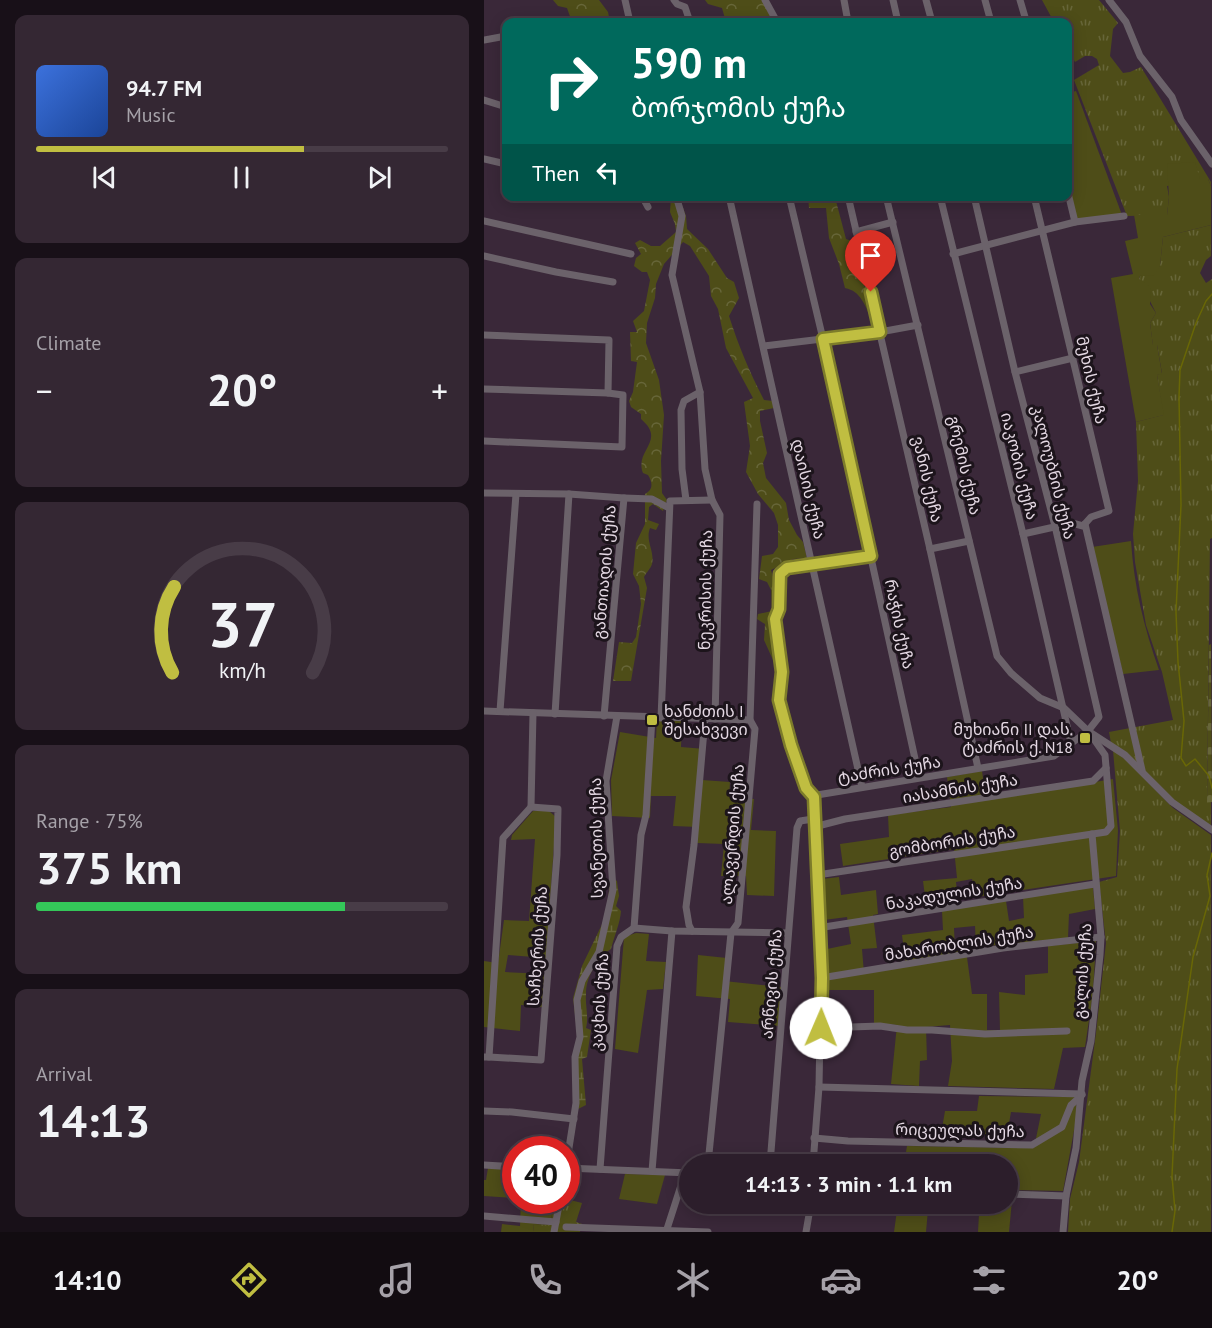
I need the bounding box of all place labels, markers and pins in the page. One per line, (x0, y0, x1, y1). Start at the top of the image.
pin (845, 230, 896, 292)
place label: ხანძთის I შესახვევი (664, 701, 748, 739)
marker: ხანძთის I შესახვევი (645, 713, 659, 727)
place label: მუხიანი II დას. ტაძრის ქ. N18 (953, 719, 1073, 757)
marker: მუხიანი II დას. ტაძრის ქ. N18 (1078, 731, 1092, 745)

